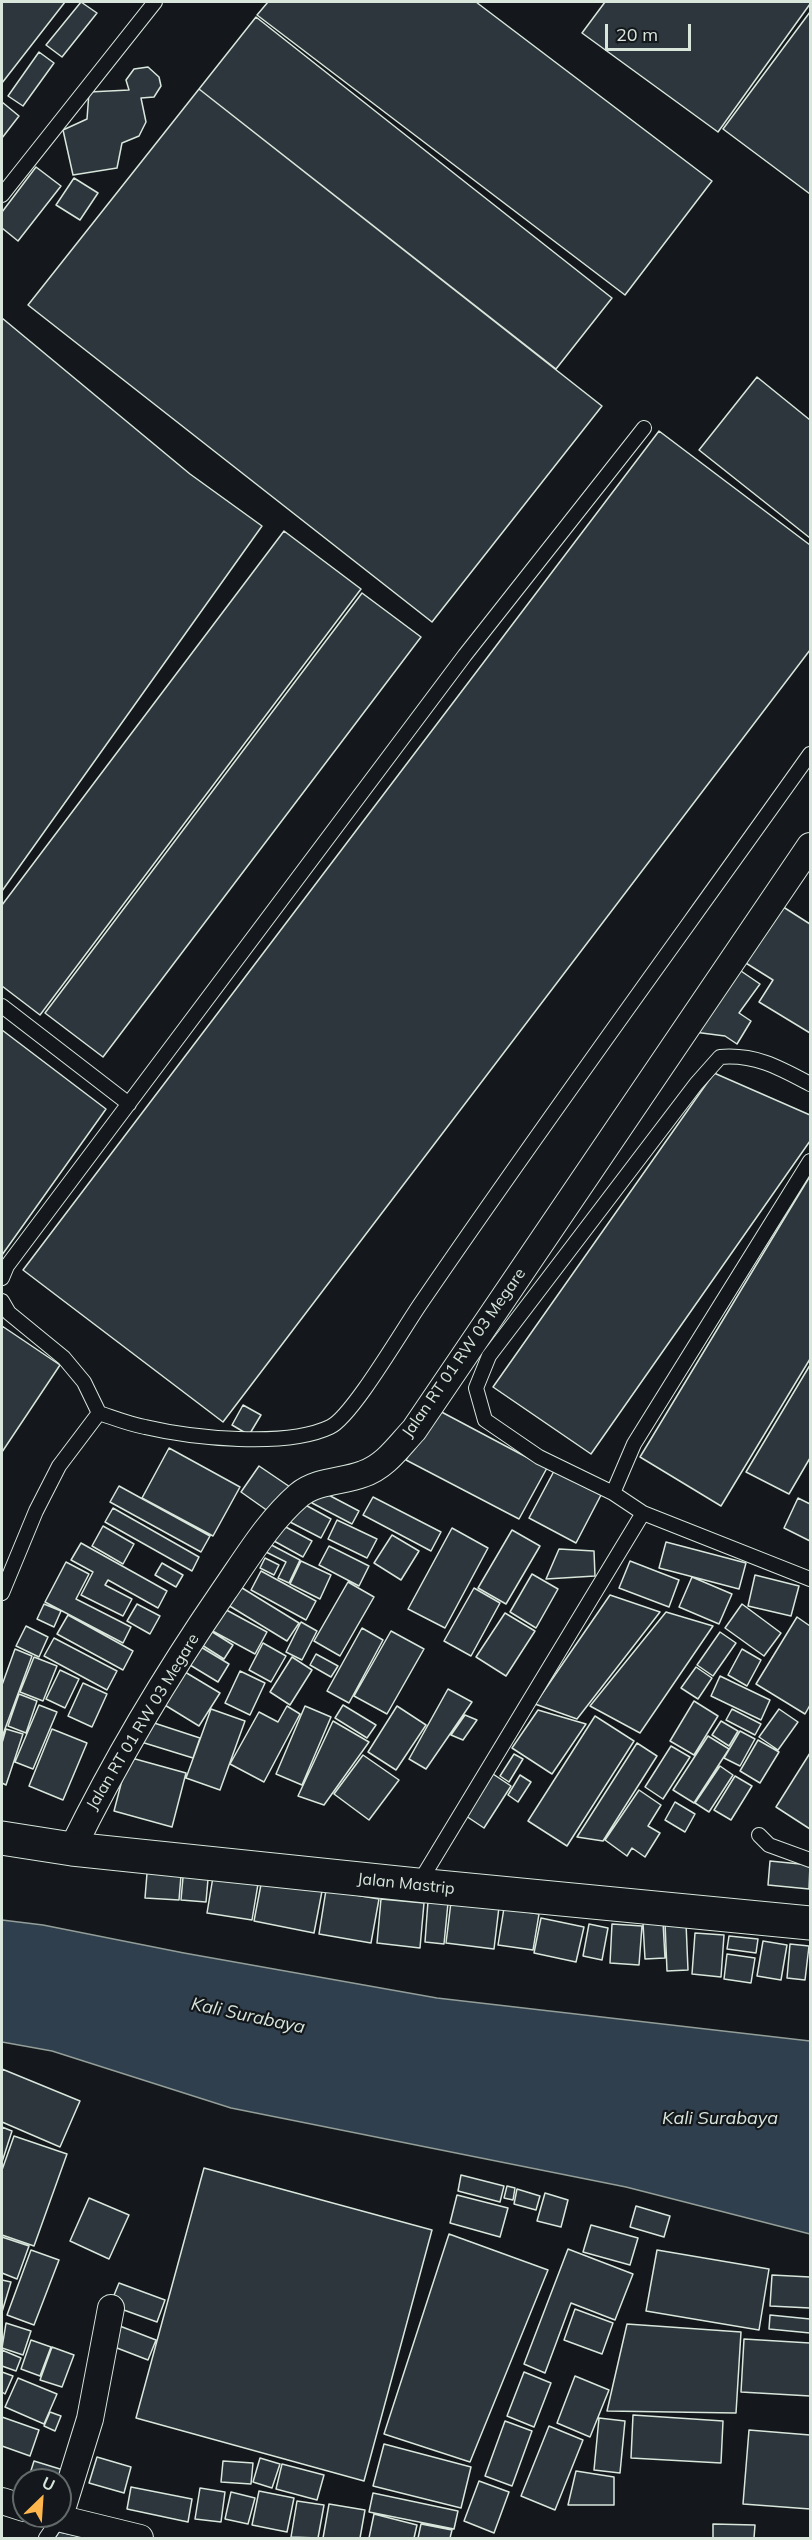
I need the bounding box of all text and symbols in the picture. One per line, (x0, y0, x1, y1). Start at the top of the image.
scale bar (608, 12, 694, 50)
text: 20 m (616, 23, 658, 46)
street label: Jalan RT 01 RW 03 Megare (398, 1265, 530, 1441)
street label: Jalan RT 01 RW 03 Megare (83, 1630, 203, 1814)
street label: Jalan Mastrip (356, 1869, 456, 1899)
water label: Kali Surabaya (189, 1993, 307, 2039)
water label: Kali Surabaya (662, 2108, 778, 2130)
north arrow (12, 2468, 72, 2528)
text: U (39, 2472, 58, 2495)

